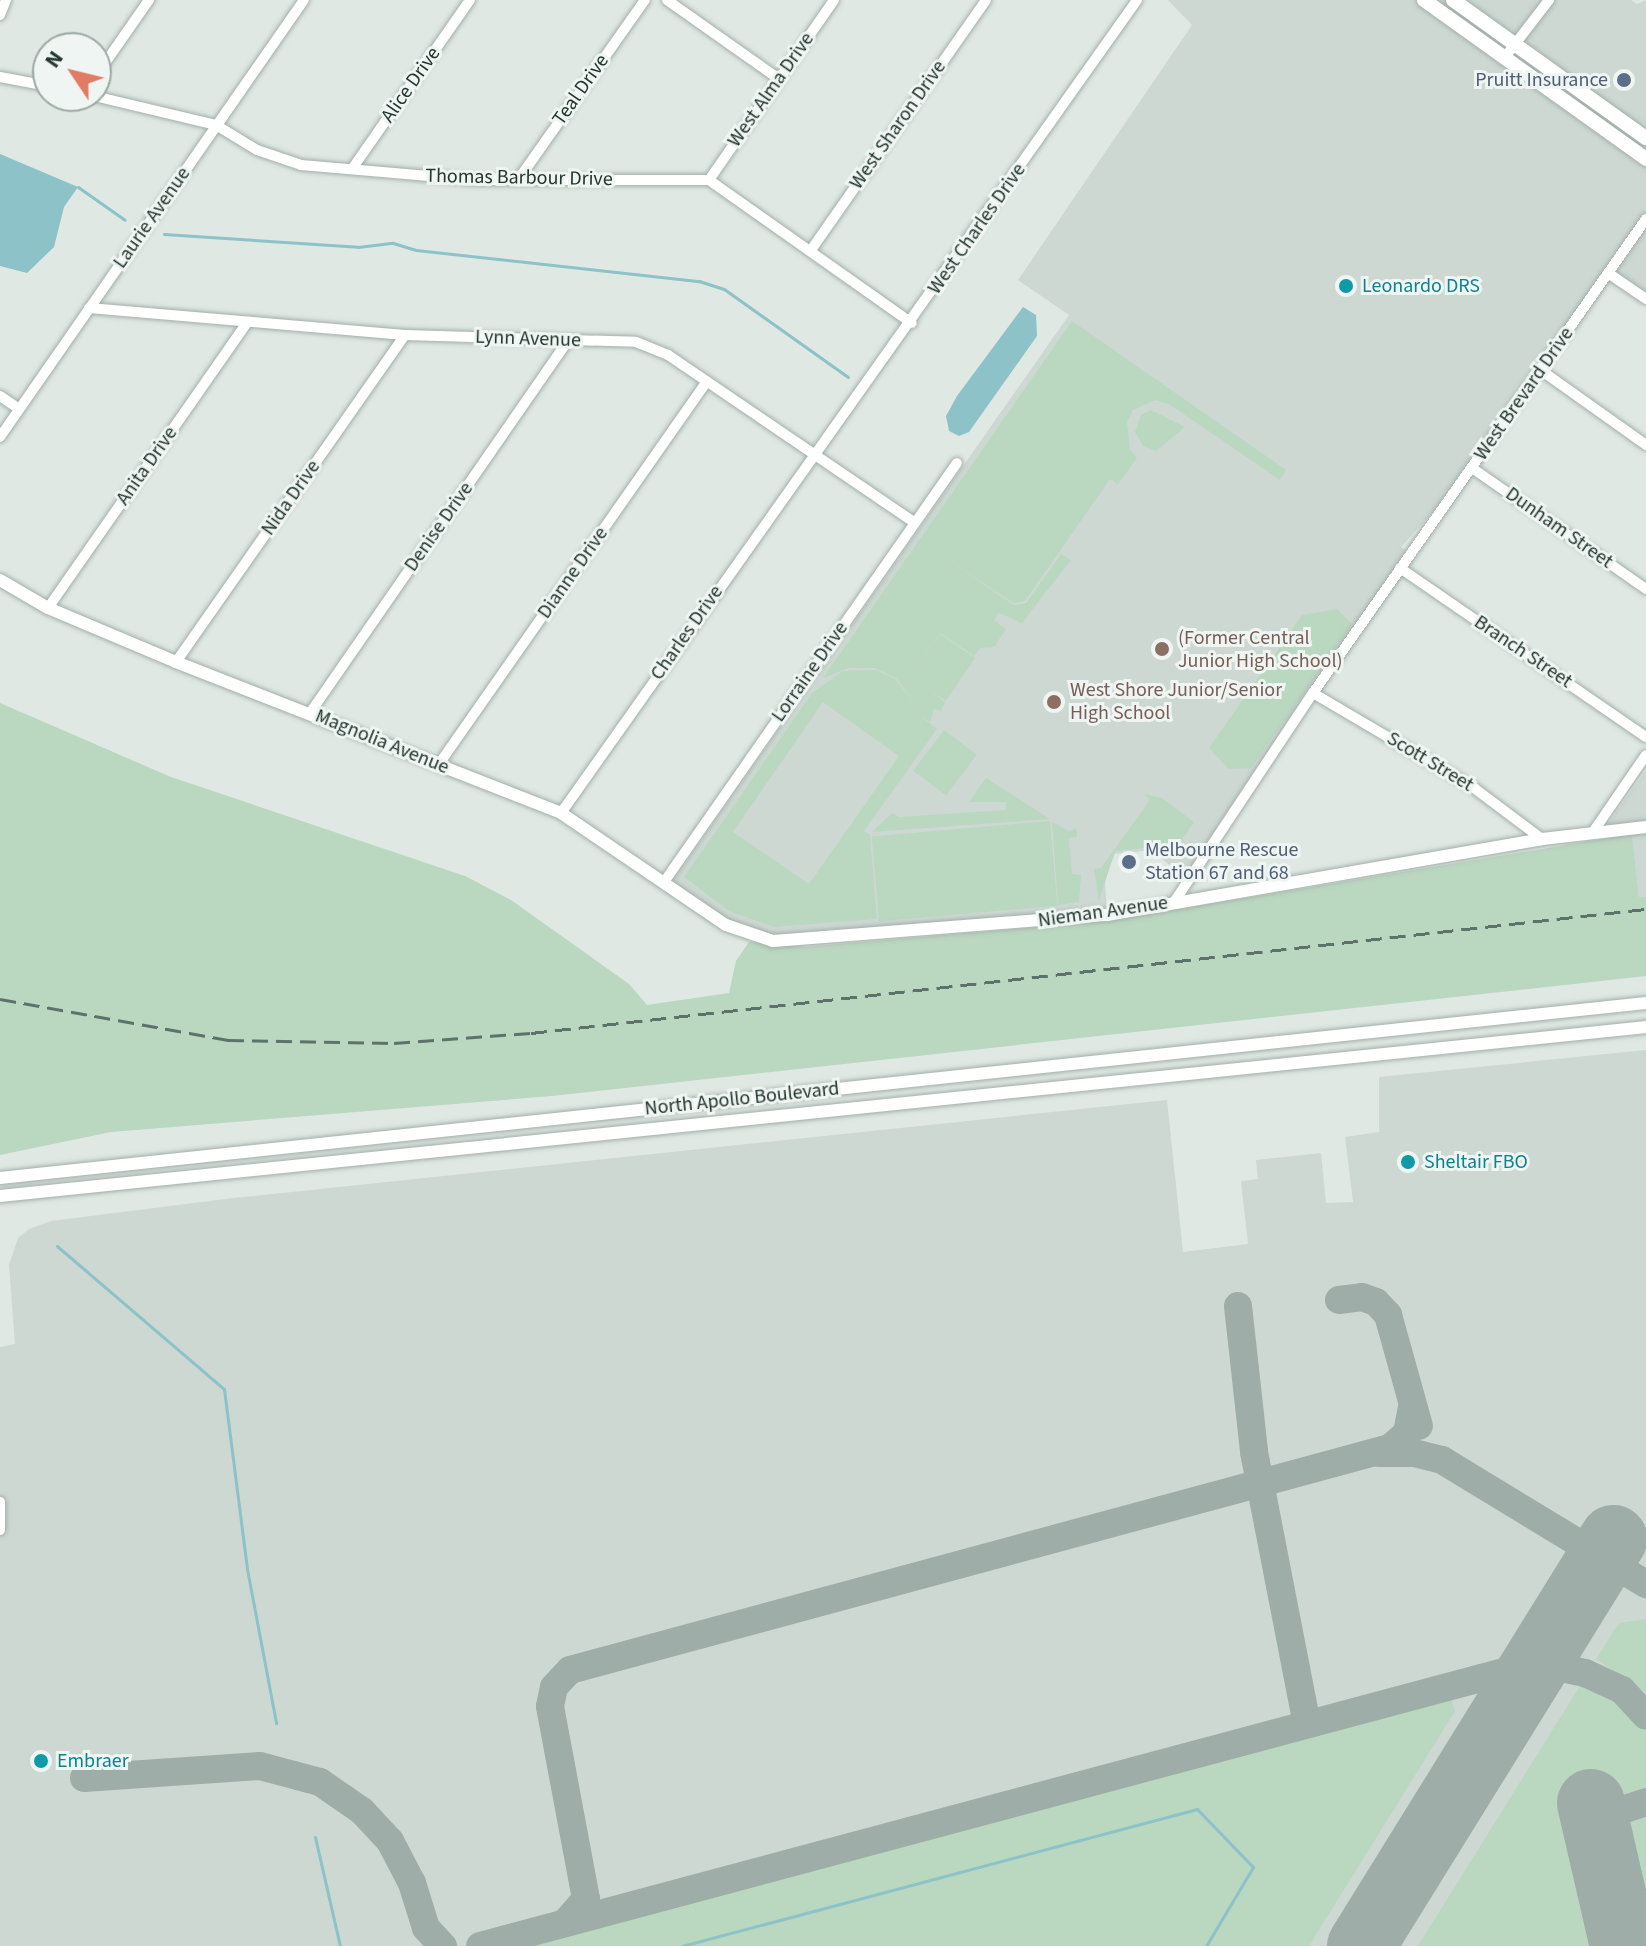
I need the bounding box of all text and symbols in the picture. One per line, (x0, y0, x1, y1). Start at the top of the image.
street label: West Alma Drive (723, 28, 819, 152)
north arrow (32, 32, 112, 112)
street label: Alice Drive (376, 43, 446, 127)
text: N (37, 44, 71, 75)
street label: Teal Drive (548, 50, 614, 130)
street label: West Sharon Drive (845, 56, 951, 194)
place label: Pruitt Insurance (1475, 68, 1608, 92)
marker: Pruitt Insurance (1615, 71, 1633, 89)
street label: West Charles Drive (923, 159, 1031, 299)
street label: Laurie Avenue (108, 163, 196, 273)
street label: Thomas Barbour Drive (425, 164, 613, 192)
place label: Leonardo DRS (1362, 274, 1480, 298)
marker: Leonardo DRS (1337, 277, 1355, 295)
street label: West Brevard Drive (1469, 323, 1579, 465)
street label: Lynn Avenue (475, 325, 581, 353)
street label: Anita Drive (111, 422, 183, 510)
street label: Nida Drive (256, 456, 326, 540)
street label: Denise Drive (399, 478, 479, 576)
street label: Dunham Street (1501, 482, 1617, 574)
street label: Dianne Drive (533, 523, 613, 623)
street label: Charles Drive (646, 581, 728, 685)
street label: Branch Street (1469, 610, 1577, 694)
street label: Lorraine Drive (767, 617, 853, 727)
place label: (Former Central Junior High School) (1178, 626, 1343, 673)
marker: (Former Central Junior High School) (1153, 640, 1171, 658)
place label: West Shore Junior/Senior High School (1070, 678, 1282, 725)
marker: West Shore Junior/Senior High School (1045, 693, 1063, 711)
street label: Magnolia Avenue (312, 704, 452, 780)
street label: Scott Street (1382, 727, 1478, 797)
place label: Melbourne Rescue Station 67 and 68 (1145, 838, 1299, 885)
marker: Melbourne Rescue Station 67 and 68 (1120, 853, 1138, 871)
street label: Nieman Avenue (1036, 891, 1170, 933)
street label: North Apollo Boulevard (643, 1077, 841, 1121)
place label: Sheltair FBO (1424, 1150, 1528, 1174)
marker: Sheltair FBO (1399, 1153, 1417, 1171)
place label: Embraer (57, 1749, 129, 1773)
marker: Embraer (32, 1752, 50, 1770)

